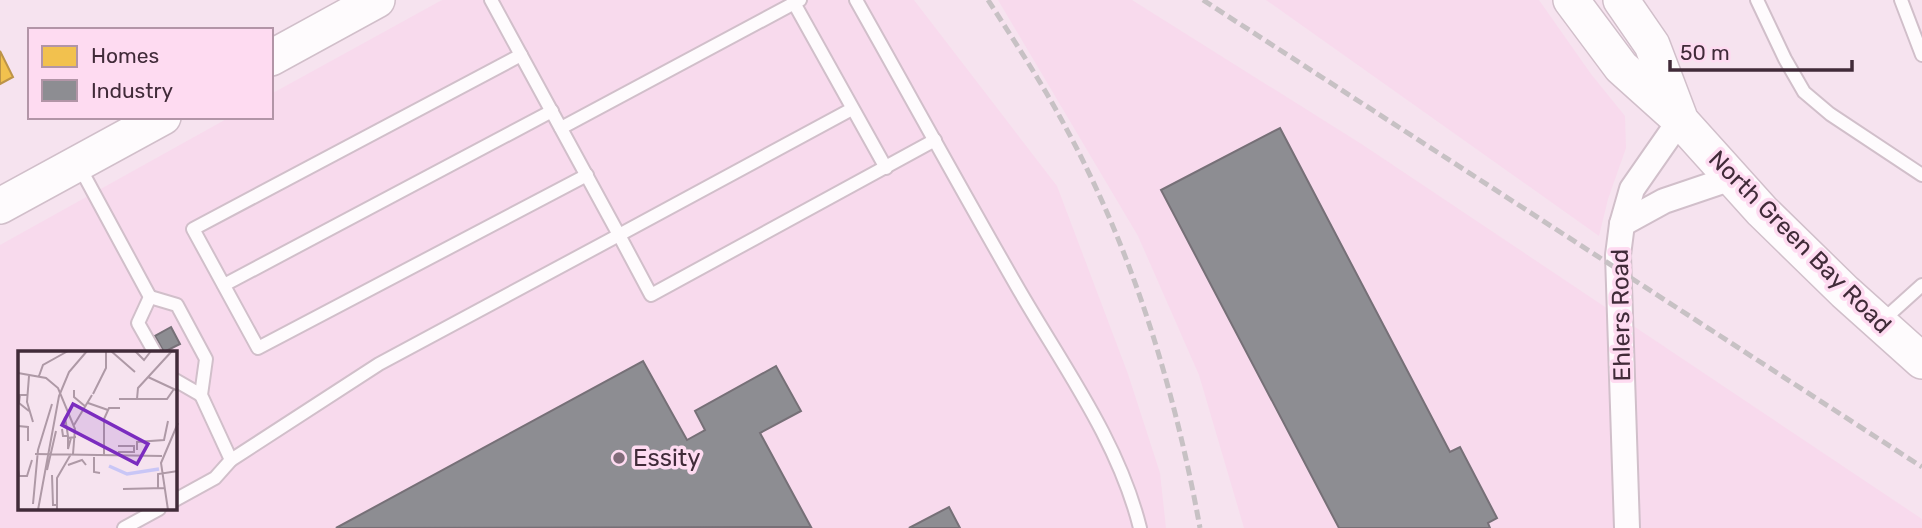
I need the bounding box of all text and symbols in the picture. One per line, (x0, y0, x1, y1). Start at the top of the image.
legend (28, 28, 273, 119)
scale bar (1670, 28, 1852, 72)
text: 50 m (1680, 40, 1730, 65)
text: Homes (91, 43, 159, 68)
text: Industry (91, 78, 173, 103)
street label: North Green Bay Road (1703, 145, 1897, 339)
street label: Ehlers Road (1606, 248, 1636, 382)
inset map (18, 351, 177, 510)
place label: Essity (633, 444, 700, 472)
marker: Essity (611, 450, 627, 466)

